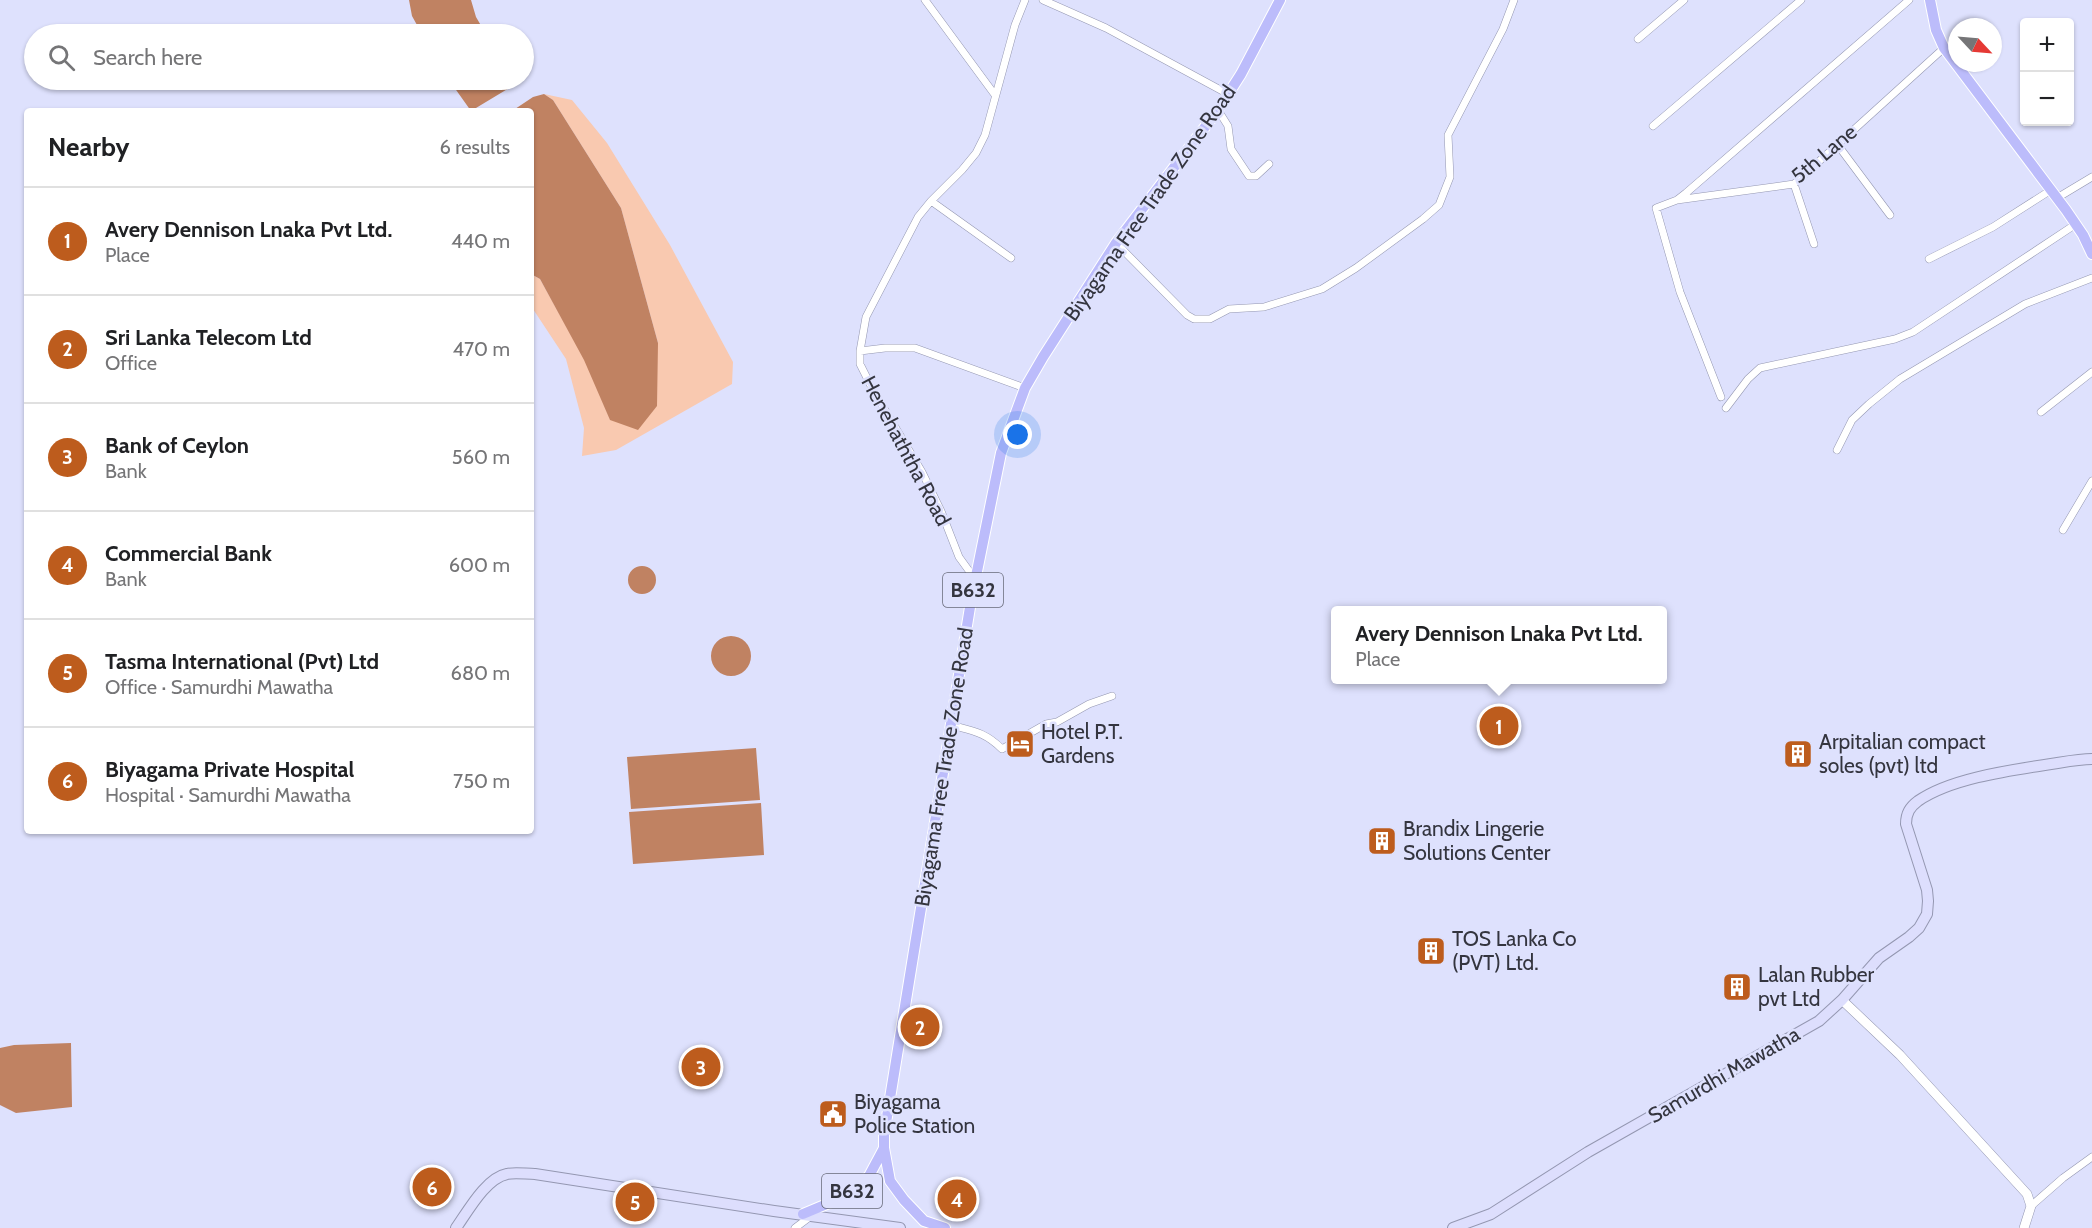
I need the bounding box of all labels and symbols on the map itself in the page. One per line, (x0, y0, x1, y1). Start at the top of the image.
north arrow (1948, 18, 2002, 72)
street label: Biyagama Free Trade Zone Road (1058, 80, 1241, 325)
street label: 5th Lane (1786, 119, 1862, 188)
street label: Henehaththa Road (856, 372, 956, 530)
your location (1003, 420, 1032, 449)
road number: B632 (943, 573, 1003, 607)
street label: Biyagama Free Trade Zone Road (909, 626, 978, 908)
pin: 1 (1480, 704, 1518, 748)
place label: Hotel P.T. Gardens (1041, 719, 1123, 768)
hotel icon: Hotel P.T. Gardens (1004, 728, 1036, 760)
place label: Arpitalian compact soles (pvt) ltd (1819, 729, 1986, 778)
building icon: Arpitalian compact soles (pvt) ltd (1782, 738, 1814, 770)
place label: Brandix Lingerie Solutions Center (1403, 816, 1551, 865)
building icon: Brandix Lingerie Solutions Center (1366, 825, 1398, 857)
place label: TOS Lanka Co (PVT) Ltd. (1452, 926, 1577, 975)
building icon: TOS Lanka Co (PVT) Ltd. (1415, 935, 1447, 967)
place label: Lalan Rubber pvt Ltd (1758, 962, 1875, 1011)
building icon: Lalan Rubber pvt Ltd (1721, 971, 1753, 1003)
pin: 2 (900, 1004, 940, 1050)
street label: Samurdhi Mawatha (1644, 1021, 1804, 1128)
pin: 3 (682, 1044, 720, 1090)
place label: Biyagama Police Station (854, 1089, 975, 1138)
public building icon: Biyagama Police Station (817, 1098, 849, 1130)
pin: 6 (412, 1164, 452, 1210)
road number: B632 (822, 1174, 882, 1208)
pin: 4 (938, 1176, 976, 1222)
pin: 5 (616, 1180, 654, 1224)

